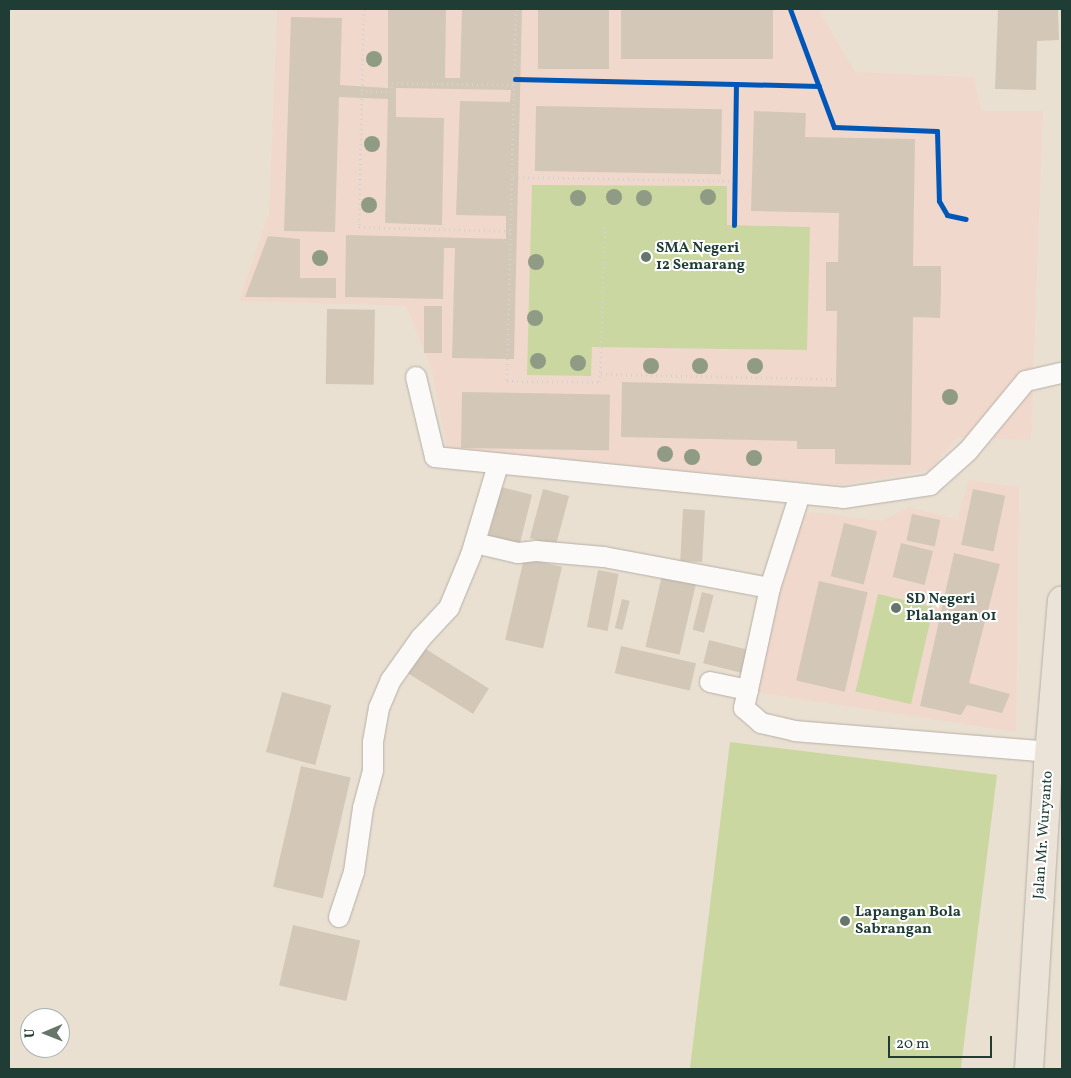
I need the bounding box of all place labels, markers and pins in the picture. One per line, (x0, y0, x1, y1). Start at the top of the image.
place label: SMA Negeri 12 Semarang (656, 239, 745, 274)
marker: SMA Negeri 12 Semarang (640, 251, 652, 263)
place label: SD Negeri Plalangan 01 (906, 590, 997, 625)
marker: SD Negeri Plalangan 01 (890, 602, 902, 614)
place label: Lapangan Bola Sabrangan (855, 903, 961, 938)
marker: Lapangan Bola Sabrangan (839, 915, 851, 927)

